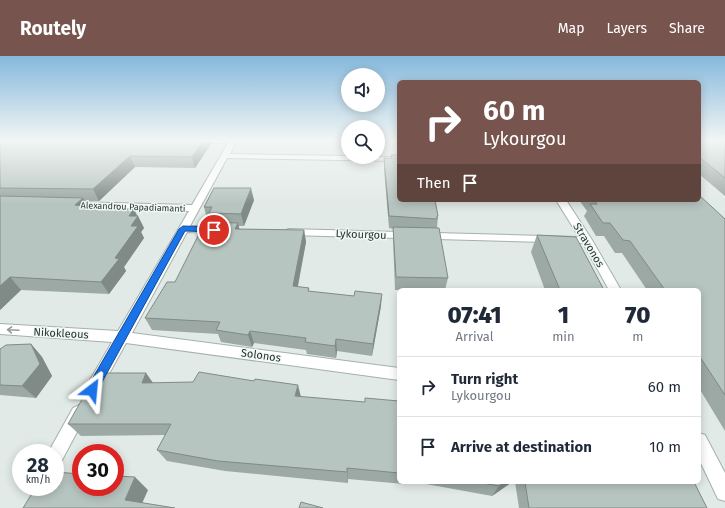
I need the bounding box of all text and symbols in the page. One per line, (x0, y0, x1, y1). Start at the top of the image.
text: Routely (20, 17, 86, 40)
text: Map (558, 20, 584, 37)
text: Layers (606, 20, 647, 37)
text: Share (669, 20, 705, 37)
map controls (341, 68, 385, 164)
button: sound (341, 68, 385, 112)
text: 60 m (483, 94, 545, 127)
icon: right (417, 96, 469, 148)
button: search (341, 120, 385, 164)
text: Lykourgou (483, 128, 566, 150)
icon: arrive (459, 172, 481, 194)
text: Then (417, 174, 451, 192)
street label: Alexandrou Papadiamanti (80, 200, 186, 214)
pin (197, 213, 231, 247)
icon: arrive (203, 219, 225, 241)
street label: Stravonos (570, 221, 607, 270)
street label: Lykourgou (335, 227, 387, 242)
text: 07:41 (447, 301, 502, 329)
text: 1 (558, 301, 569, 329)
text: 70 (625, 301, 650, 329)
one-way arrow (7, 326, 20, 334)
street label: Nikokleous (33, 326, 89, 341)
text: Arrival (456, 329, 494, 344)
text: min (552, 329, 575, 344)
text: m (632, 329, 643, 344)
street label: Solonos (240, 346, 282, 365)
position arrow (71, 369, 113, 411)
text: Turn right (451, 370, 518, 388)
icon: right (417, 376, 439, 398)
text: 60 m (648, 378, 681, 396)
text: Lykourgou (451, 388, 511, 403)
icon: arrive (417, 436, 439, 458)
text: Arrive at destination (451, 438, 592, 456)
text: 10 m (649, 438, 681, 456)
speed limit sign: 30 (72, 444, 124, 496)
text: 28 (27, 453, 49, 477)
text: km/h (26, 474, 50, 486)

